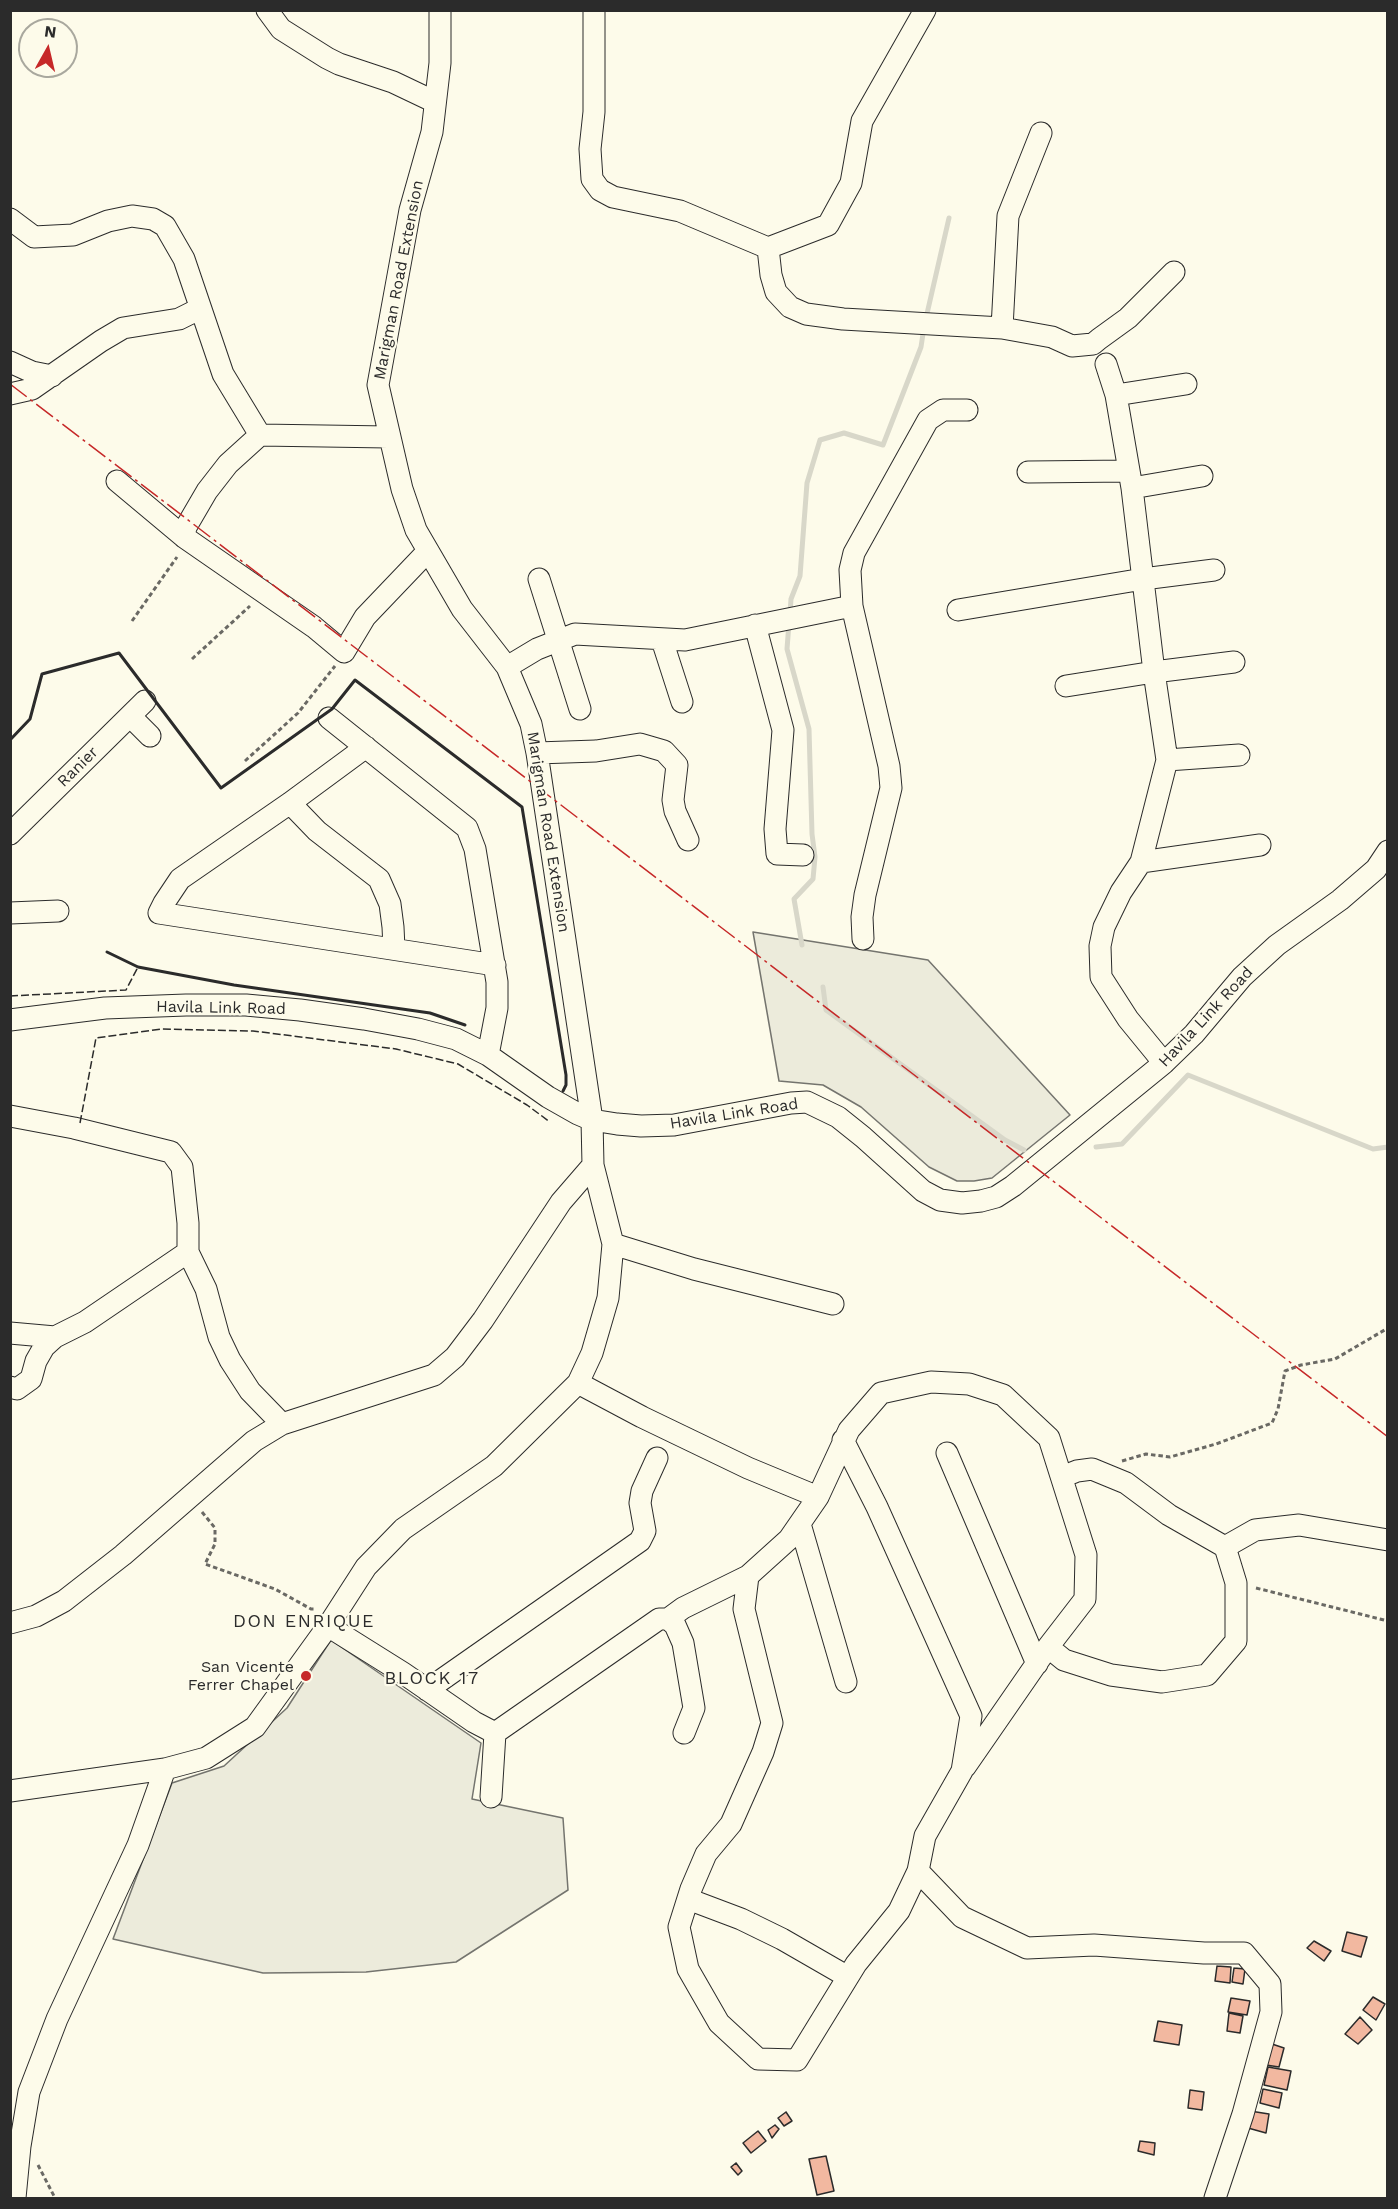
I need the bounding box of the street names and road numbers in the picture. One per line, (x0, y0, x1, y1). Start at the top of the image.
street label: Marigman Road Extension (370, 179, 428, 381)
street label: Marigman Road Extension (523, 730, 573, 934)
street label: Ranier (54, 743, 102, 791)
street label: Havila Link Road (1155, 963, 1257, 1071)
street label: Havila Link Road (156, 997, 286, 1019)
street label: Havila Link Road (668, 1094, 800, 1134)

